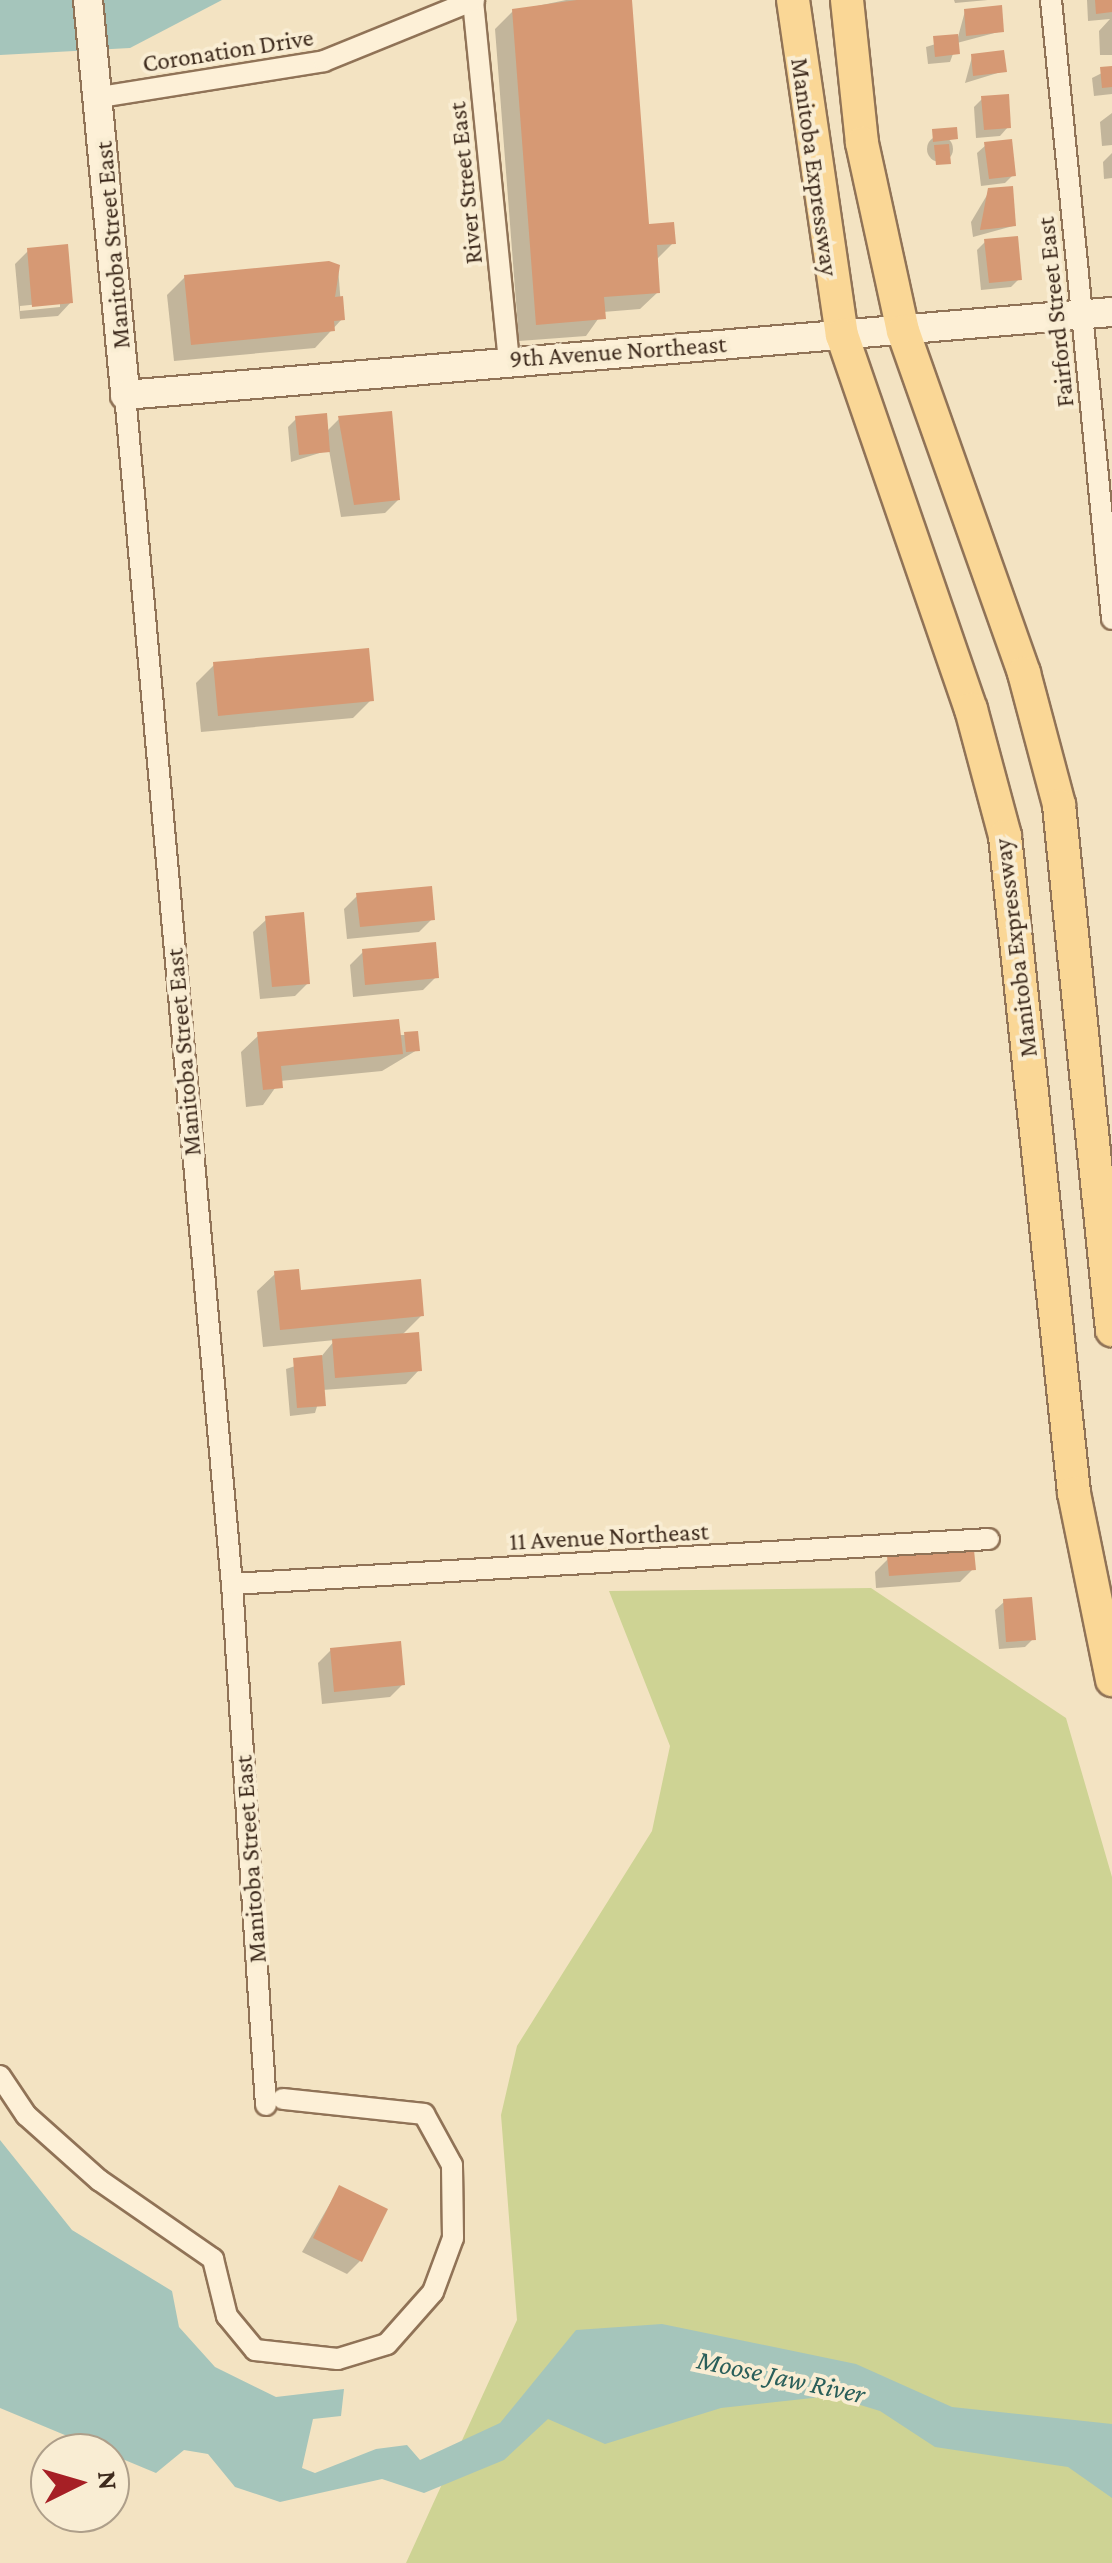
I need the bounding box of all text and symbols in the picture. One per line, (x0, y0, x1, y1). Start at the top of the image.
street label: Coronation Drive (140, 23, 316, 79)
street label: Manitoba Expressway (784, 56, 844, 278)
street label: River Street East (443, 101, 489, 265)
street label: Manitoba Street East (89, 140, 137, 350)
street label: Fairford Street East (1031, 215, 1081, 409)
street label: 9th Avenue Northeast (509, 329, 727, 375)
street label: Manitoba Expressway (988, 837, 1044, 1059)
street label: Manitoba Street East (160, 947, 208, 1157)
street label: 11 Avenue Northeast (509, 1517, 709, 1557)
street label: Manitoba Street East (229, 1754, 273, 1964)
water label: Moose Jaw River (694, 2343, 868, 2411)
north arrow (30, 2433, 130, 2533)
text: N (92, 2470, 125, 2491)

